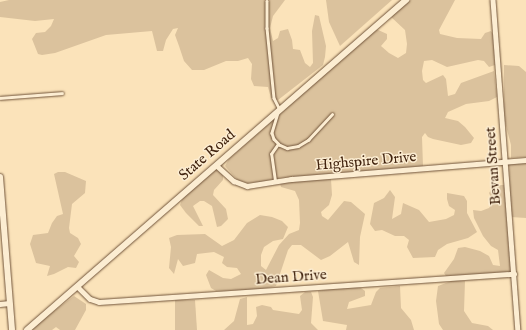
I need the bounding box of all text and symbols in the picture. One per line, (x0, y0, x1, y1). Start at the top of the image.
street label: State Road (175, 126, 239, 184)
street label: Bevan Street (481, 126, 505, 206)
street label: Highspire Drive (315, 148, 417, 174)
street label: Dean Drive (255, 266, 327, 288)

